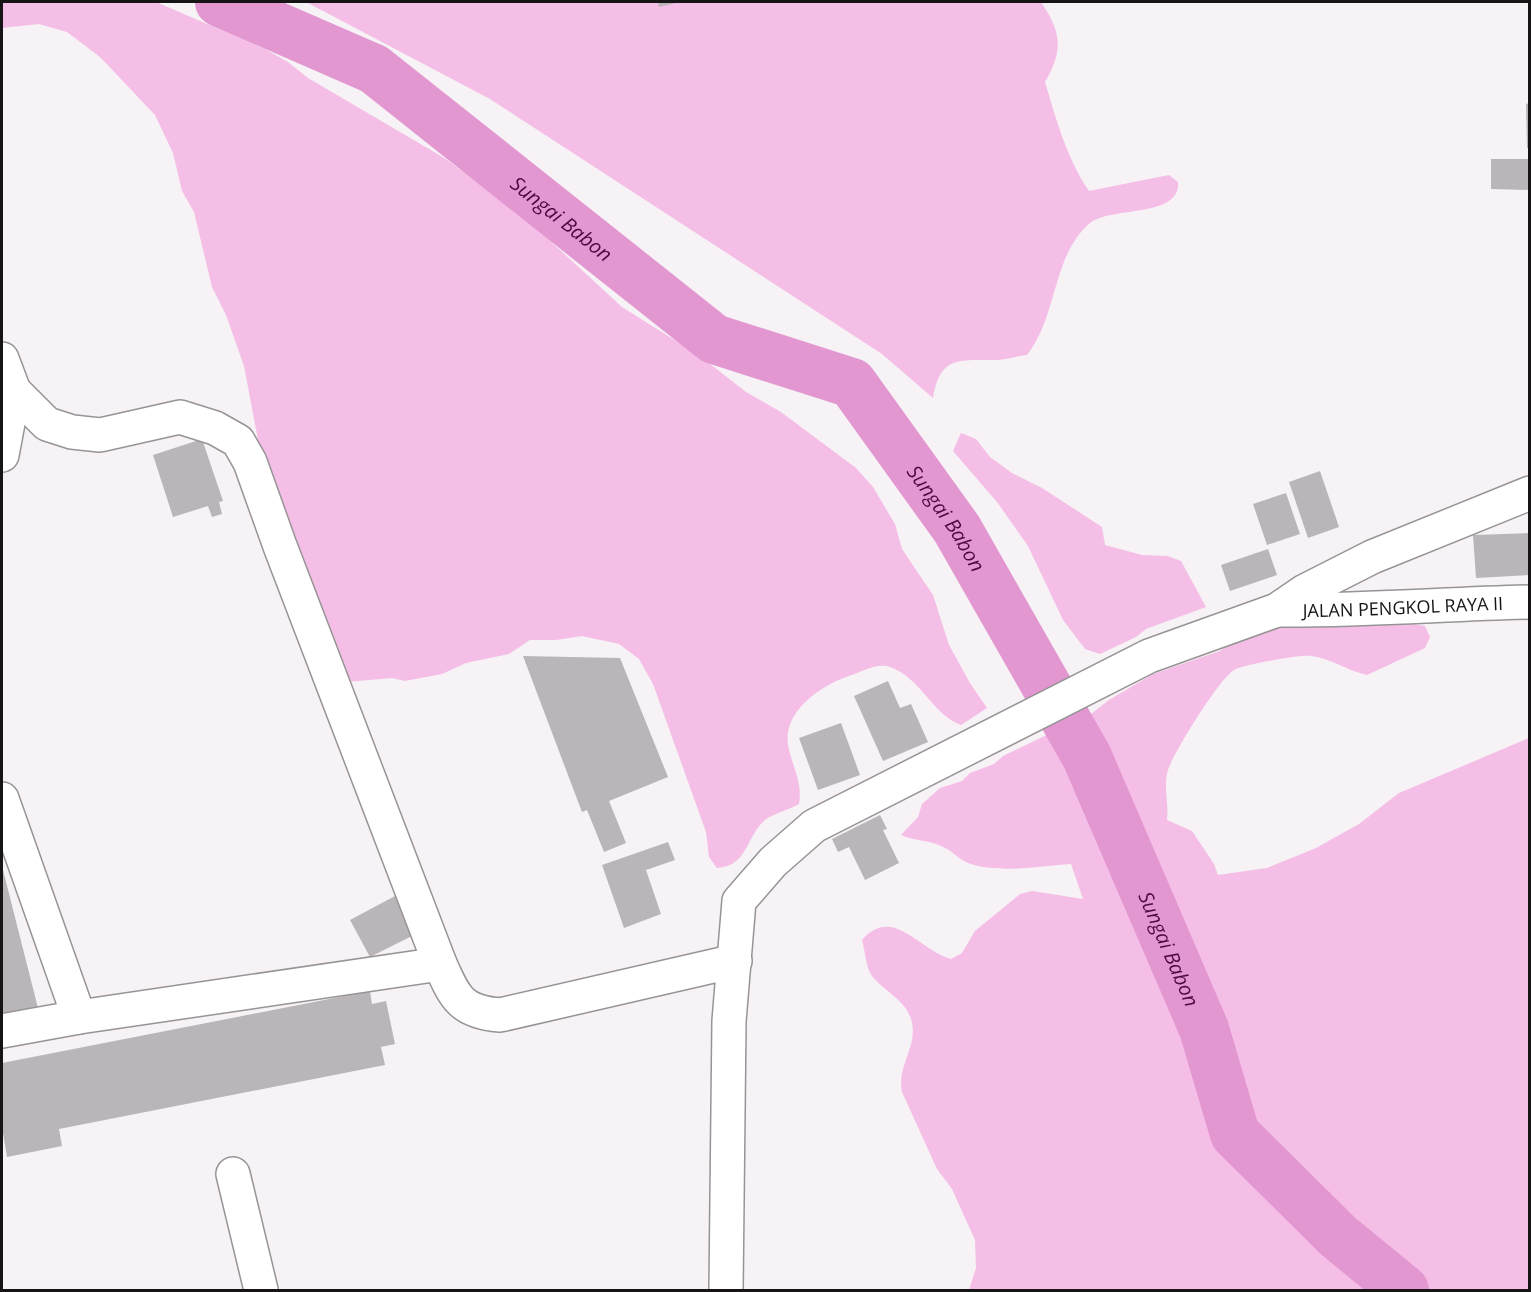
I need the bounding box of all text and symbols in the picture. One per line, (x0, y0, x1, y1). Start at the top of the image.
water label: Sungai Babon (506, 170, 618, 267)
water label: Sungai Babon (902, 459, 992, 576)
street label: JALAN PENGKOL RAYA II (1301, 591, 1504, 622)
water label: Sungai Babon (1133, 887, 1206, 1011)

